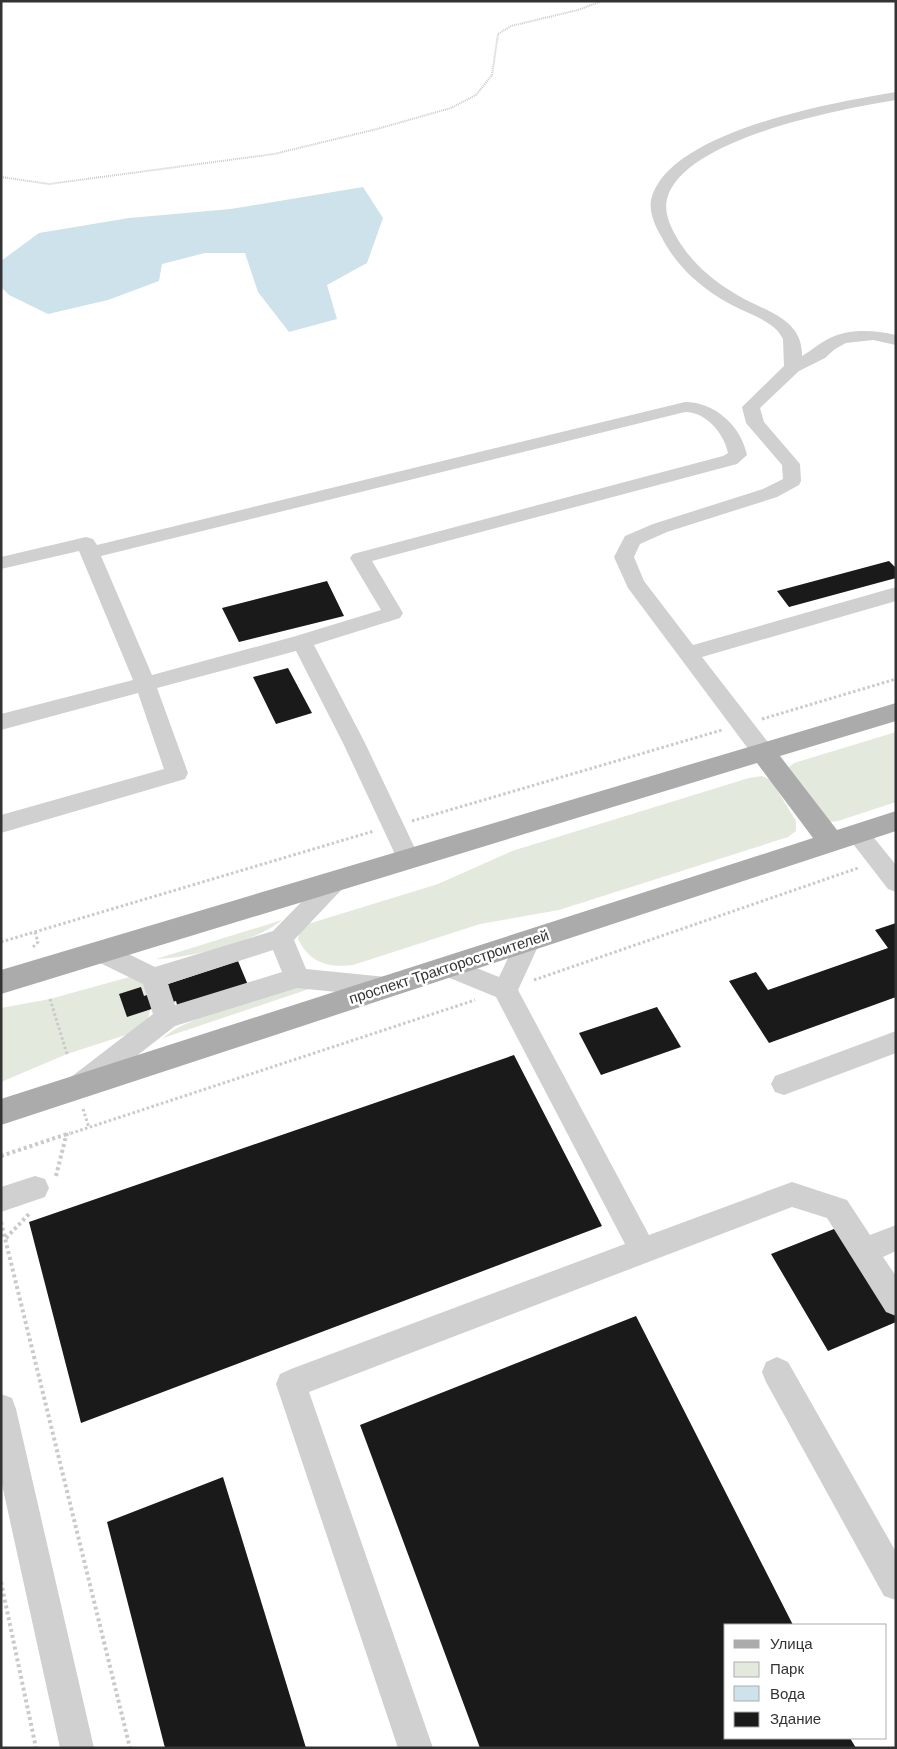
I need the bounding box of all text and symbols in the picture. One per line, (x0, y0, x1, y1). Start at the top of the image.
street label: проспект Тракторостроителей (346, 925, 552, 1009)
legend (724, 1624, 887, 1739)
text: Улица (770, 1634, 813, 1654)
text: Парк (770, 1659, 804, 1679)
text: Вода (770, 1684, 806, 1704)
text: Здание (770, 1709, 821, 1729)

